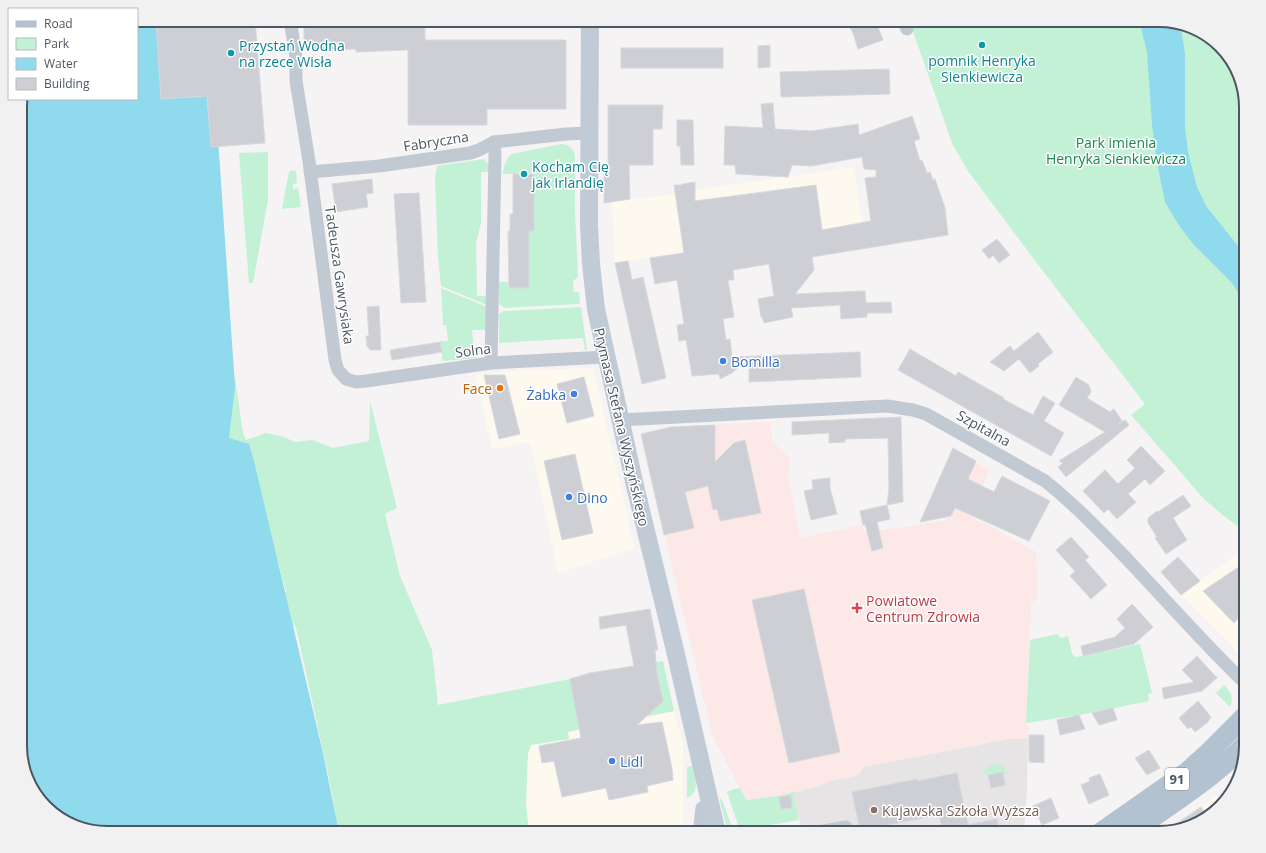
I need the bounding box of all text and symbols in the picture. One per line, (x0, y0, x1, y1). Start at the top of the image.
legend (8, 8, 138, 100)
text: Road (44, 15, 73, 32)
text: Park (44, 35, 70, 52)
place label: Przystań Wodna na rzece Wisła (239, 36, 345, 71)
marker: pomnik Henryka Sienkiewicza (977, 40, 987, 50)
marker: Przystań Wodna na rzece Wisła (226, 48, 236, 58)
place label: pomnik Henryka Sienkiewicza (928, 51, 1036, 86)
text: Water (44, 55, 78, 72)
text: Building (44, 75, 90, 92)
street label: Fabryczna (402, 126, 470, 156)
park label: Park imienia Henryka Sienkiewicza (1046, 133, 1186, 168)
place label: Kocham Cię jak Irlandię (531, 157, 609, 192)
marker: Kocham Cię jak Irlandię (519, 169, 529, 179)
street label: Tadeusza Gawrysiaka (321, 204, 359, 346)
street label: Prymasa Stefana Wyszyńskiego (590, 326, 654, 528)
street label: Solna (454, 338, 492, 362)
place label: Bomilla (731, 352, 780, 371)
marker: Bomilla (718, 356, 728, 366)
place label: Face (462, 379, 492, 398)
marker: Face (495, 383, 505, 393)
place label: Żabka (527, 385, 566, 404)
marker: Żabka (569, 389, 579, 399)
street label: Szpitalna (954, 405, 1014, 451)
place label: Dino (577, 488, 608, 507)
marker: Dino (564, 492, 574, 502)
place label: Powiatowe Centrum Zdrowia (866, 591, 980, 626)
marker: Powiatowe Centrum Zdrowia (851, 602, 863, 614)
place label: Lidl (620, 752, 643, 771)
marker: Lidl (607, 756, 617, 766)
road number: 91 (1165, 768, 1189, 790)
place label: Kujawska Szkoła Wyższa (882, 801, 1039, 820)
marker: Kujawska Szkoła Wyższa (869, 805, 879, 815)

